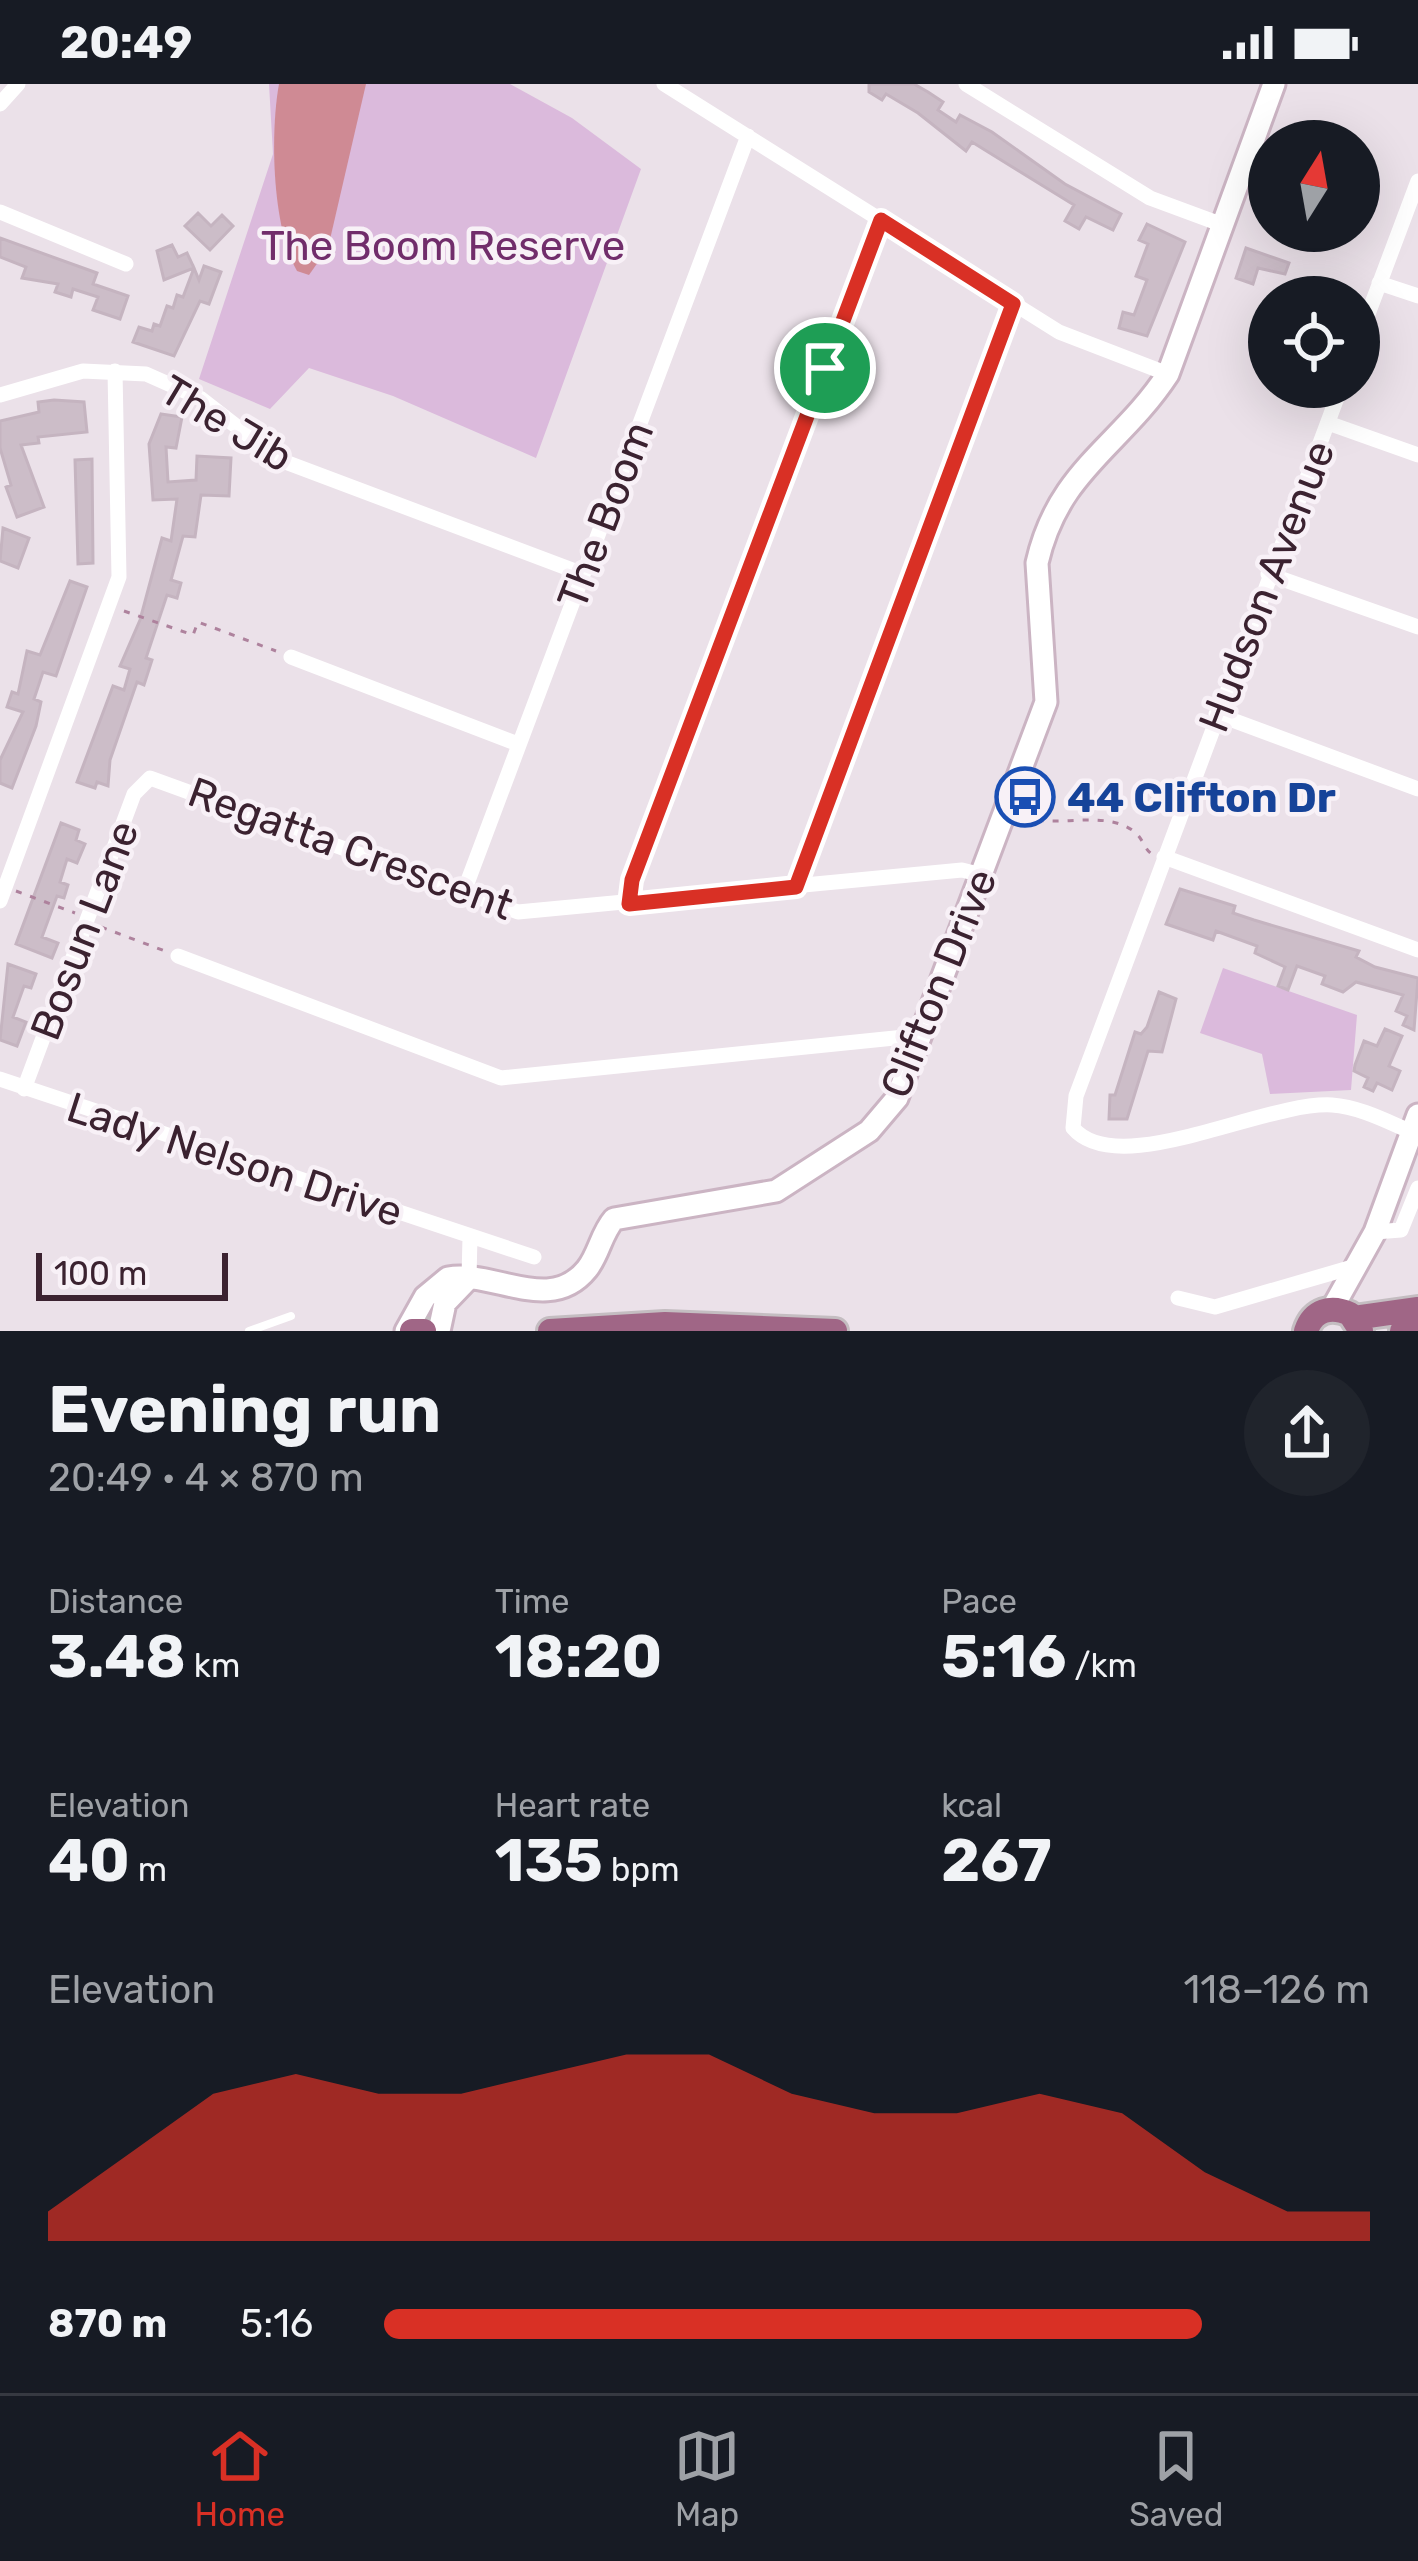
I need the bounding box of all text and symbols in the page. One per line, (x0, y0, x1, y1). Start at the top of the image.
text: 20:49 (60, 16, 192, 69)
north arrow (1248, 120, 1380, 252)
map controls (1248, 120, 1380, 408)
park label: The Boom Reserve (261, 221, 625, 271)
button: locate (1248, 276, 1380, 408)
pin (774, 317, 876, 419)
icon: arrive (792, 335, 858, 401)
street label: The Jib (152, 365, 301, 483)
street label: The Boom (547, 415, 664, 616)
street label: Hudson Avenue (1188, 434, 1345, 739)
bus stop icon: 44 Clifton Dr (994, 766, 1056, 828)
street label: Regatta Crescent (181, 767, 520, 931)
place label: 44 Clifton Dr (1067, 773, 1336, 823)
street label: Bosun Lane (20, 814, 150, 1047)
street label: Clifton Drive (870, 862, 1007, 1105)
street label: Lady Nelson Drive (61, 1082, 409, 1238)
scale bar (36, 1247, 228, 1300)
text: 100 m (54, 1254, 147, 1293)
text: Evening run (48, 1370, 441, 1449)
button: share (1244, 1370, 1370, 1496)
text: 20:49 · 4 × 870 m (48, 1455, 364, 1501)
text: Distance (48, 1582, 183, 1621)
text: Time (495, 1582, 569, 1621)
text: Pace (941, 1582, 1017, 1621)
text: 3.48 (48, 1621, 186, 1692)
text: 18:20 (495, 1621, 662, 1692)
text: 5:16 (941, 1621, 1067, 1692)
text: km (186, 1646, 240, 1685)
text: /km (1067, 1646, 1137, 1685)
text: Elevation (48, 1786, 189, 1825)
text: Heart rate (495, 1786, 650, 1825)
text: kcal (941, 1786, 1002, 1825)
text: 40 (48, 1825, 130, 1896)
text: 135 (495, 1825, 603, 1896)
text: 267 (941, 1825, 1052, 1896)
text: m (130, 1850, 167, 1889)
text: bpm (603, 1850, 680, 1889)
text: Elevation (48, 1967, 215, 2013)
text: 118–126 m (1184, 1967, 1370, 2013)
text: 870 m (48, 2301, 167, 2347)
text: 5:16 (240, 2301, 313, 2347)
tab: Home (195, 2423, 285, 2534)
tab: Map (674, 2423, 740, 2534)
tab: Saved (1129, 2423, 1223, 2534)

